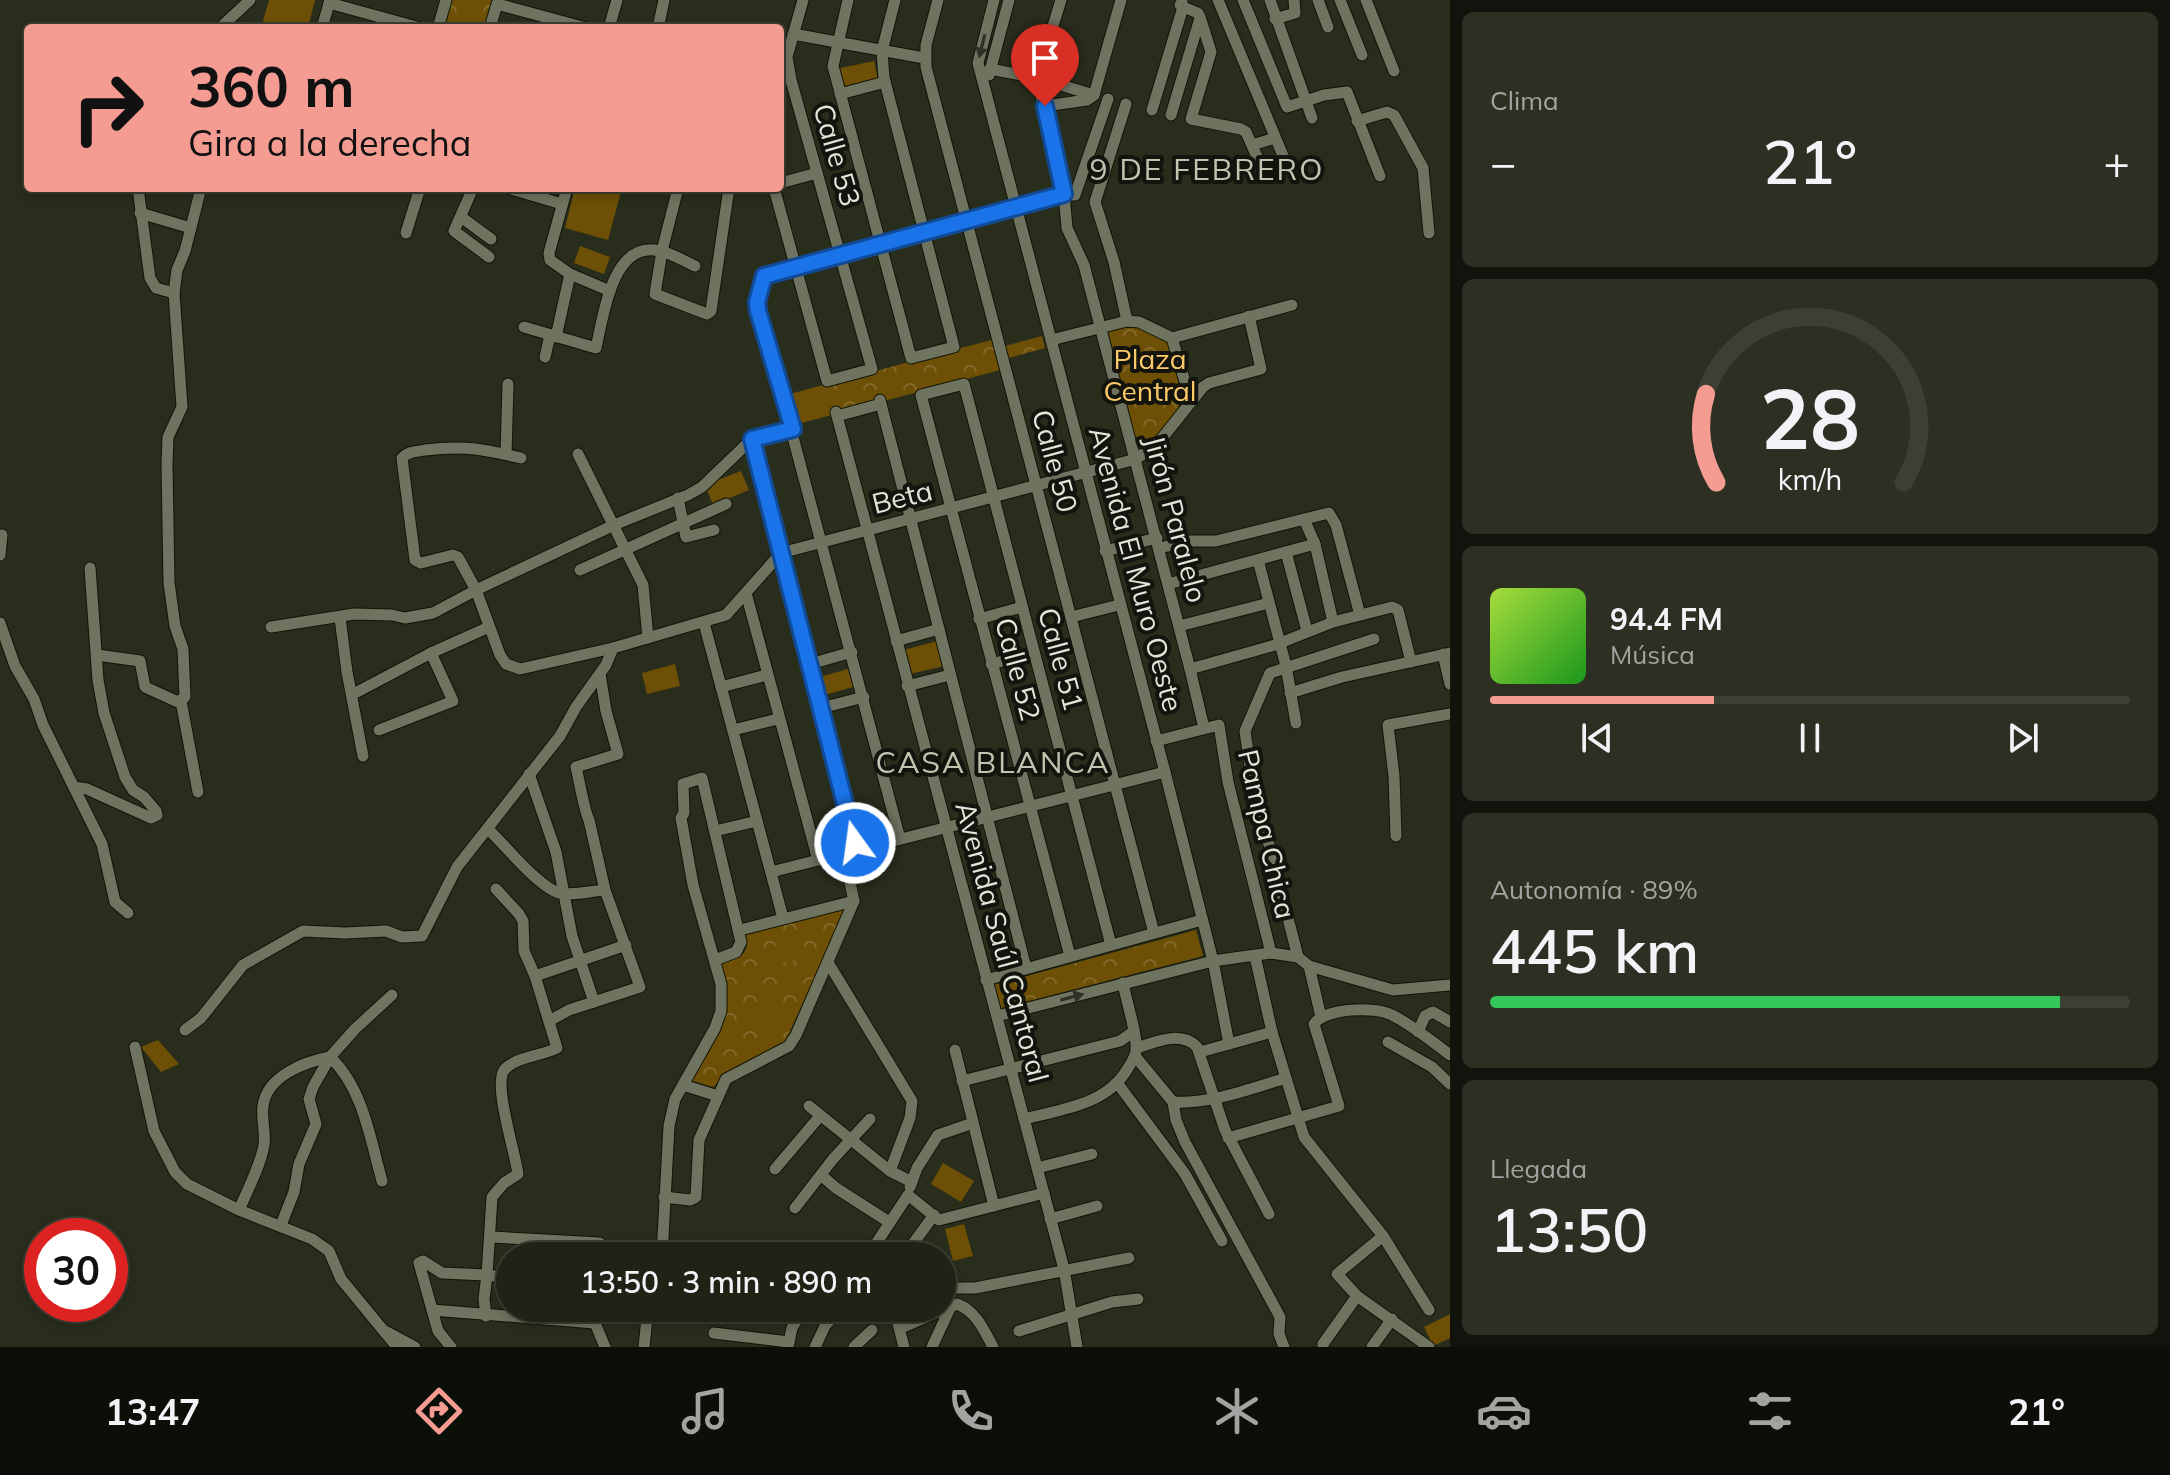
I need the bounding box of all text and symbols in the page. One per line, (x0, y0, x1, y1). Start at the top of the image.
pin (1011, 24, 1079, 106)
one-way arrow (975, 33, 987, 58)
icon: arrive (1023, 36, 1067, 80)
text: 360 m (188, 51, 355, 121)
icon: right (56, 56, 160, 160)
text: Clima (1490, 84, 1559, 117)
street label: Calle 53 (806, 100, 869, 210)
text: Gira a la derecha (188, 120, 471, 165)
text: 21° (1763, 124, 1857, 199)
text: − (1490, 135, 1516, 190)
text: + (2104, 135, 2130, 190)
district label: 9 DE FEBRERO (1090, 150, 1324, 188)
park label: Plaza Central (1103, 341, 1197, 408)
text: 28 (1760, 364, 1860, 469)
street label: Calle 50 (1025, 406, 1086, 516)
street label: Avenida El Muro Oeste (1082, 423, 1191, 715)
street label: Jirón Paralelo (1137, 432, 1216, 606)
text: km/h (1778, 461, 1842, 497)
street label: Beta (868, 472, 936, 521)
text: 94.4 FM (1610, 600, 1723, 638)
street label: Calle 51 (1031, 604, 1092, 714)
street label: Calle 52 (988, 614, 1049, 724)
text: Música (1610, 638, 1695, 671)
icon: previous (1575, 716, 1619, 760)
icon: pause (1788, 716, 1832, 760)
icon: next (2001, 716, 2045, 760)
district label: CASA BLANCA (875, 743, 1111, 781)
street label: Pampa Chica (1231, 746, 1304, 922)
street label: Avenida Saúl Cantoral (948, 798, 1057, 1086)
position arrow (813, 801, 897, 885)
text: Autonomía · 89% (1490, 873, 1698, 906)
text: 445 km (1490, 913, 1699, 988)
one-way arrow (1060, 990, 1085, 1002)
text: Llegada (1490, 1152, 1587, 1185)
text: 13:50 (1490, 1192, 1648, 1267)
speed limit sign: 30 (24, 1218, 128, 1322)
text: 13:50 · 3 min · 890 m (580, 1263, 872, 1301)
icon: directions (411, 1383, 467, 1439)
icon: music (677, 1383, 733, 1439)
icon: phone (943, 1383, 999, 1439)
icon: climate (1209, 1383, 1265, 1439)
icon: car (1476, 1383, 1532, 1439)
icon: filters (1742, 1383, 1798, 1439)
text: 13:47 (105, 1389, 200, 1434)
text: 21° (2008, 1389, 2065, 1434)

